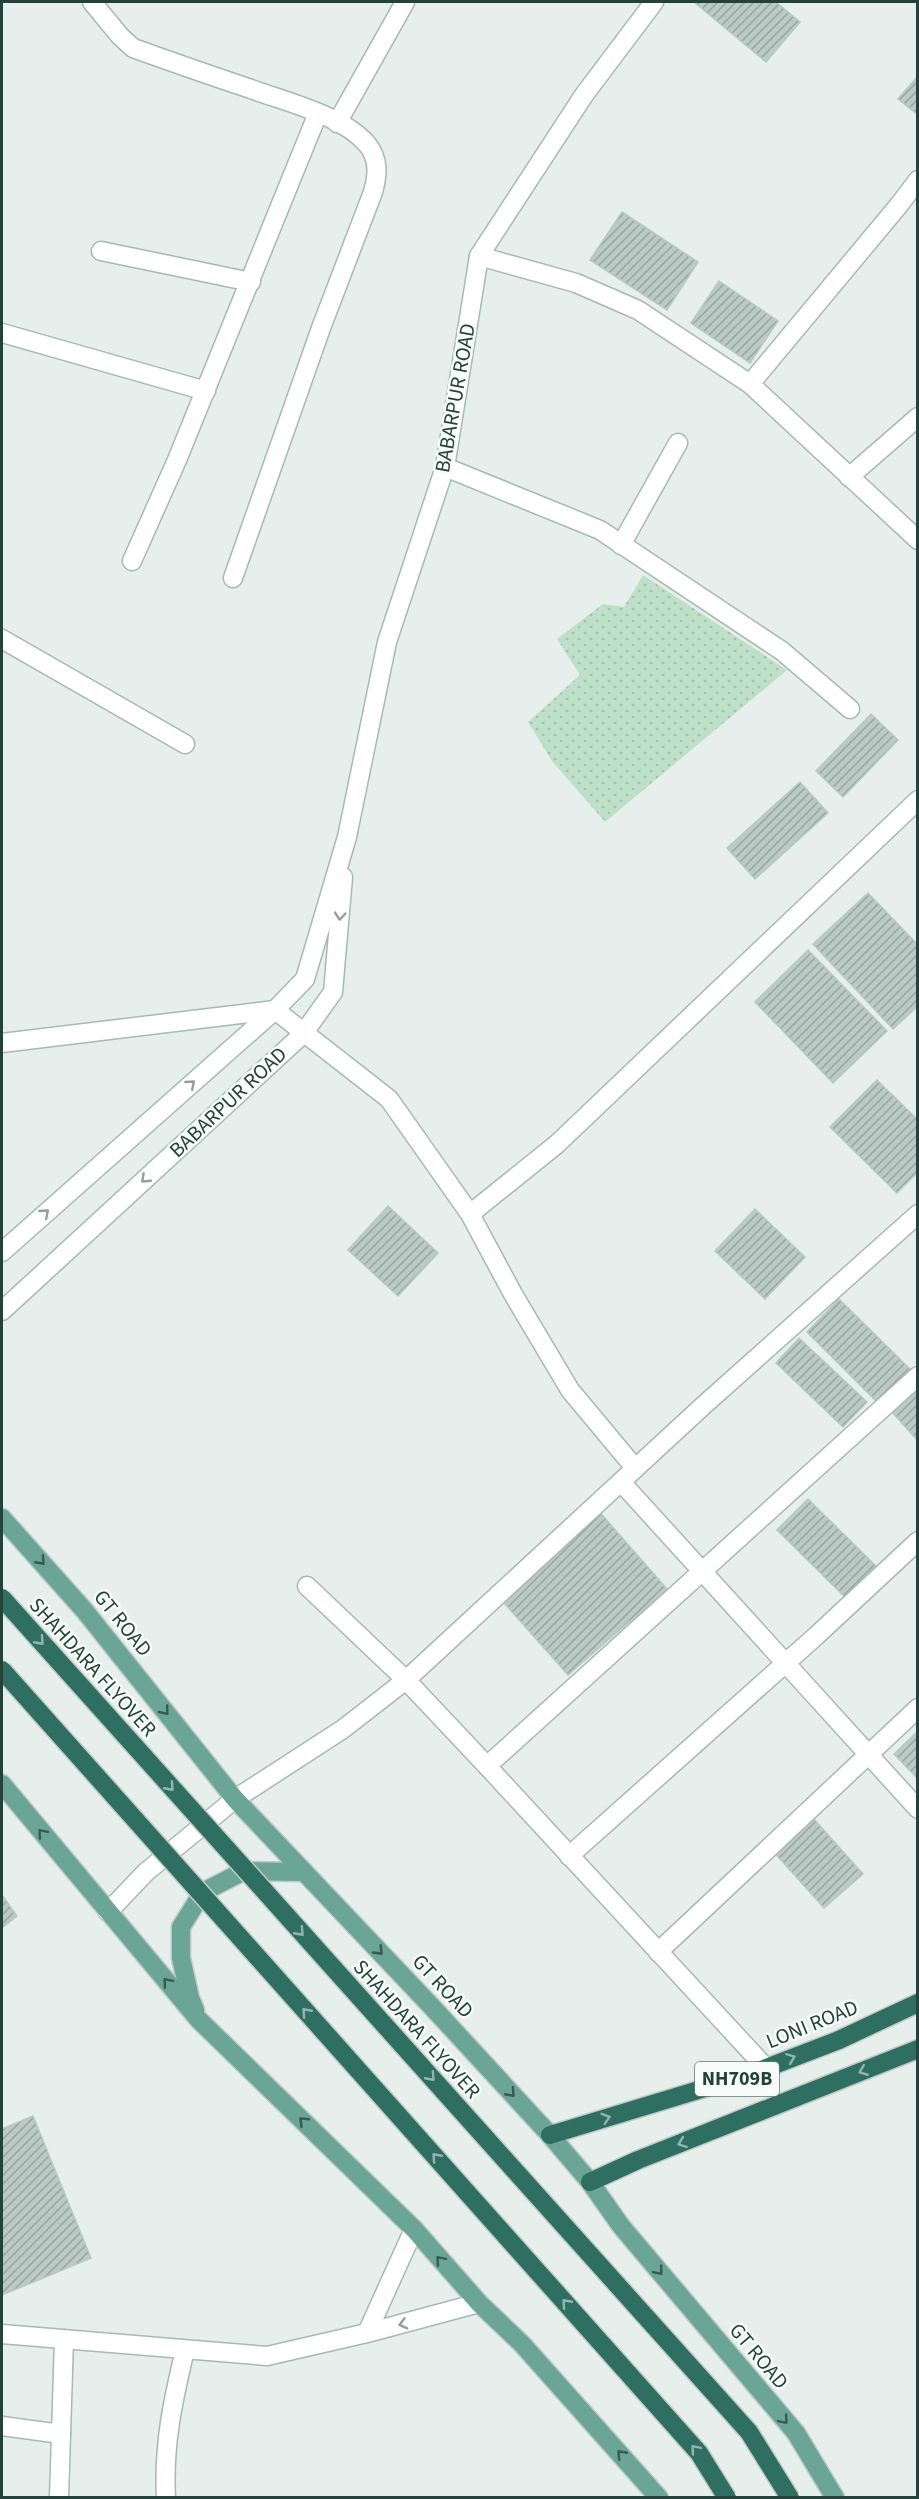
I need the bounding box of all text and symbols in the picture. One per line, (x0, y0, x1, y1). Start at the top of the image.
street label: BABARPUR ROAD (427, 321, 483, 475)
one-way arrow (334, 911, 347, 920)
street label: BABARPUR ROAD (163, 1040, 293, 1164)
one-way arrow (185, 1080, 195, 1091)
one-way arrow (142, 1171, 153, 1182)
one-way arrow (38, 1209, 49, 1220)
one-way arrow (34, 1554, 45, 1565)
street label: GT ROAD (87, 1583, 159, 1663)
street label: SHAHDARA FLYOVER (22, 1591, 164, 1743)
one-way arrow (33, 1635, 44, 1645)
one-way arrow (158, 1704, 169, 1715)
one-way arrow (163, 1780, 174, 1790)
one-way arrow (38, 1828, 49, 1839)
one-way arrow (293, 1925, 304, 1936)
one-way arrow (371, 1943, 382, 1954)
street label: GT ROAD (405, 1947, 481, 2025)
street label: SHAHDARA FLYOVER (346, 1953, 488, 2105)
one-way arrow (163, 1978, 174, 1989)
street label: LONI ROAD (761, 1992, 863, 2056)
one-way arrow (302, 2008, 313, 2019)
one-way arrow (785, 2053, 796, 2065)
road number: NH709B (695, 2062, 779, 2096)
one-way arrow (858, 2064, 869, 2076)
one-way arrow (424, 2070, 435, 2081)
one-way arrow (504, 2086, 515, 2097)
one-way arrow (600, 2113, 611, 2125)
one-way arrow (300, 2118, 311, 2129)
one-way arrow (677, 2136, 688, 2148)
one-way arrow (432, 2154, 443, 2164)
one-way arrow (436, 2256, 447, 2266)
one-way arrow (651, 2264, 662, 2275)
one-way arrow (562, 2299, 573, 2310)
street label: GT ROAD (722, 2316, 796, 2396)
one-way arrow (398, 2317, 409, 2329)
one-way arrow (777, 2413, 788, 2424)
one-way arrow (691, 2445, 702, 2456)
one-way arrow (617, 2450, 628, 2460)

